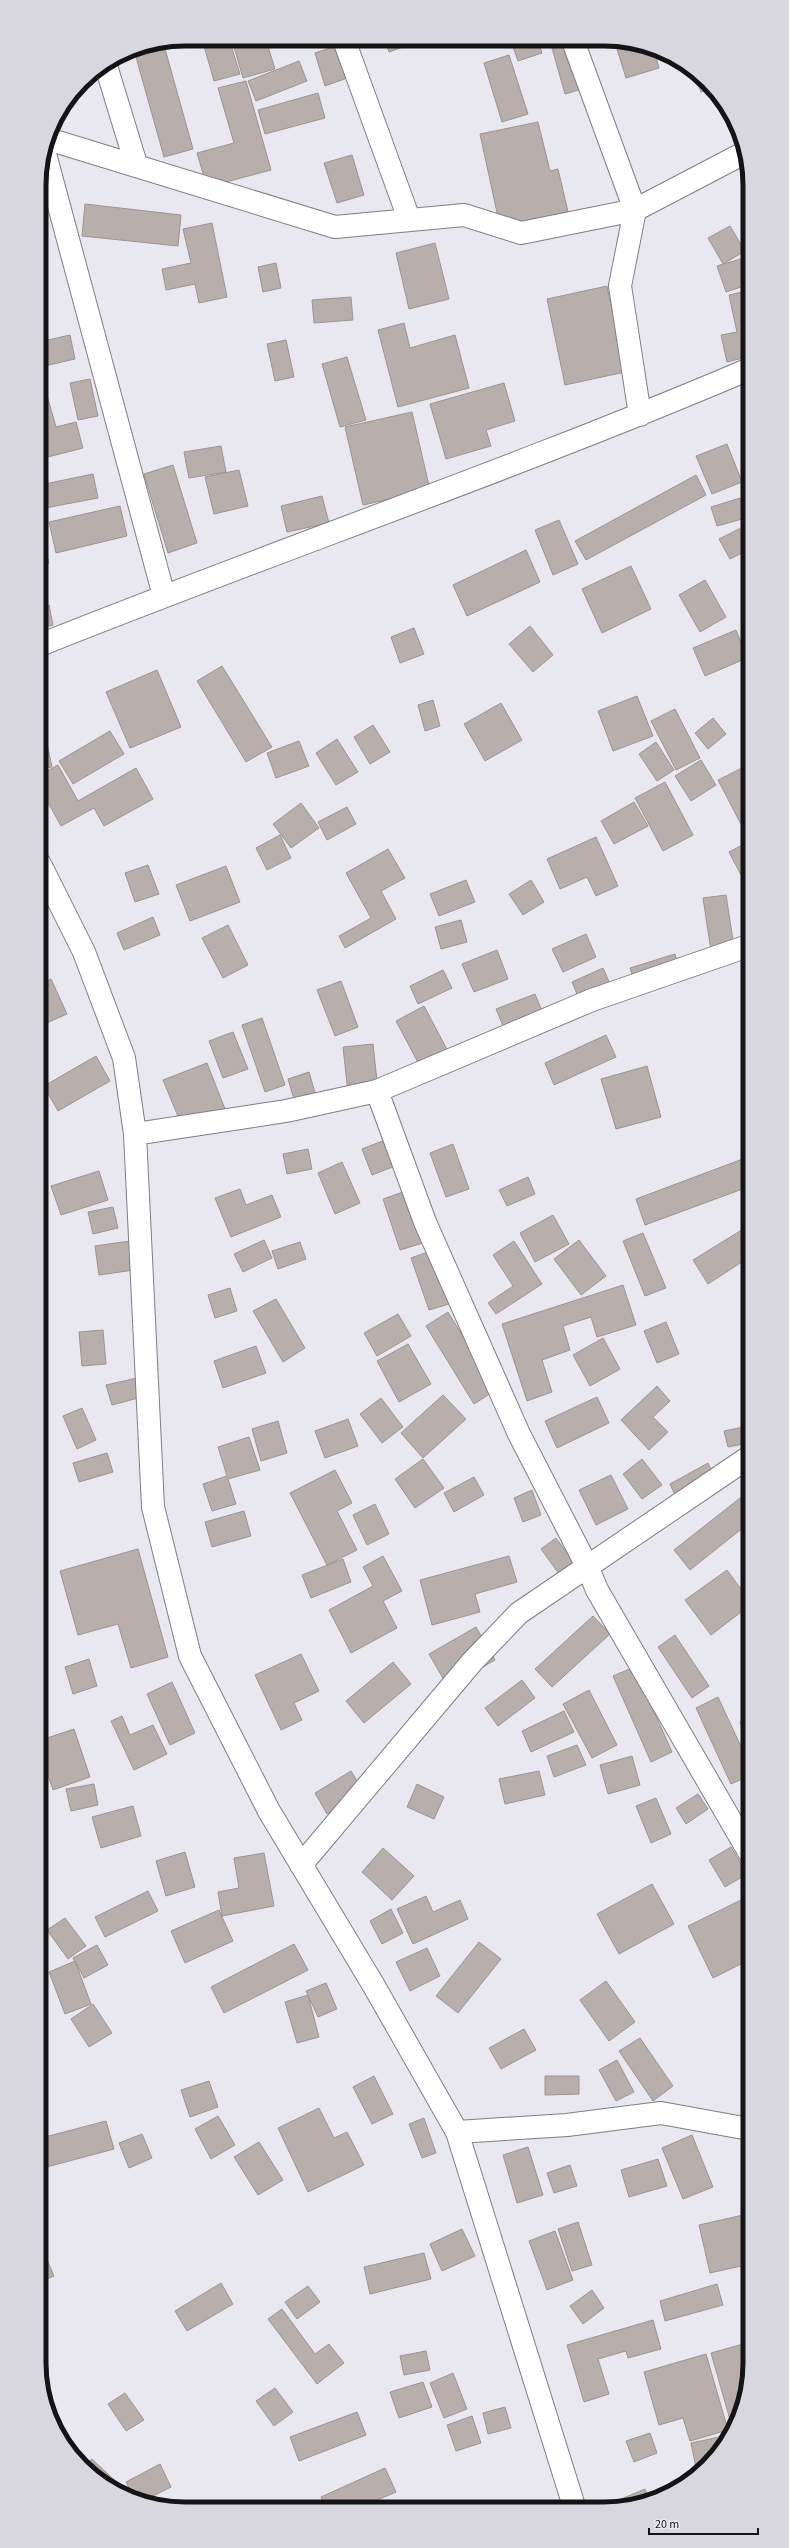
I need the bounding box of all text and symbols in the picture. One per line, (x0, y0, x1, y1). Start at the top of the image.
scale bar (649, 2510, 758, 2536)
text: 20 m (655, 2516, 679, 2533)

